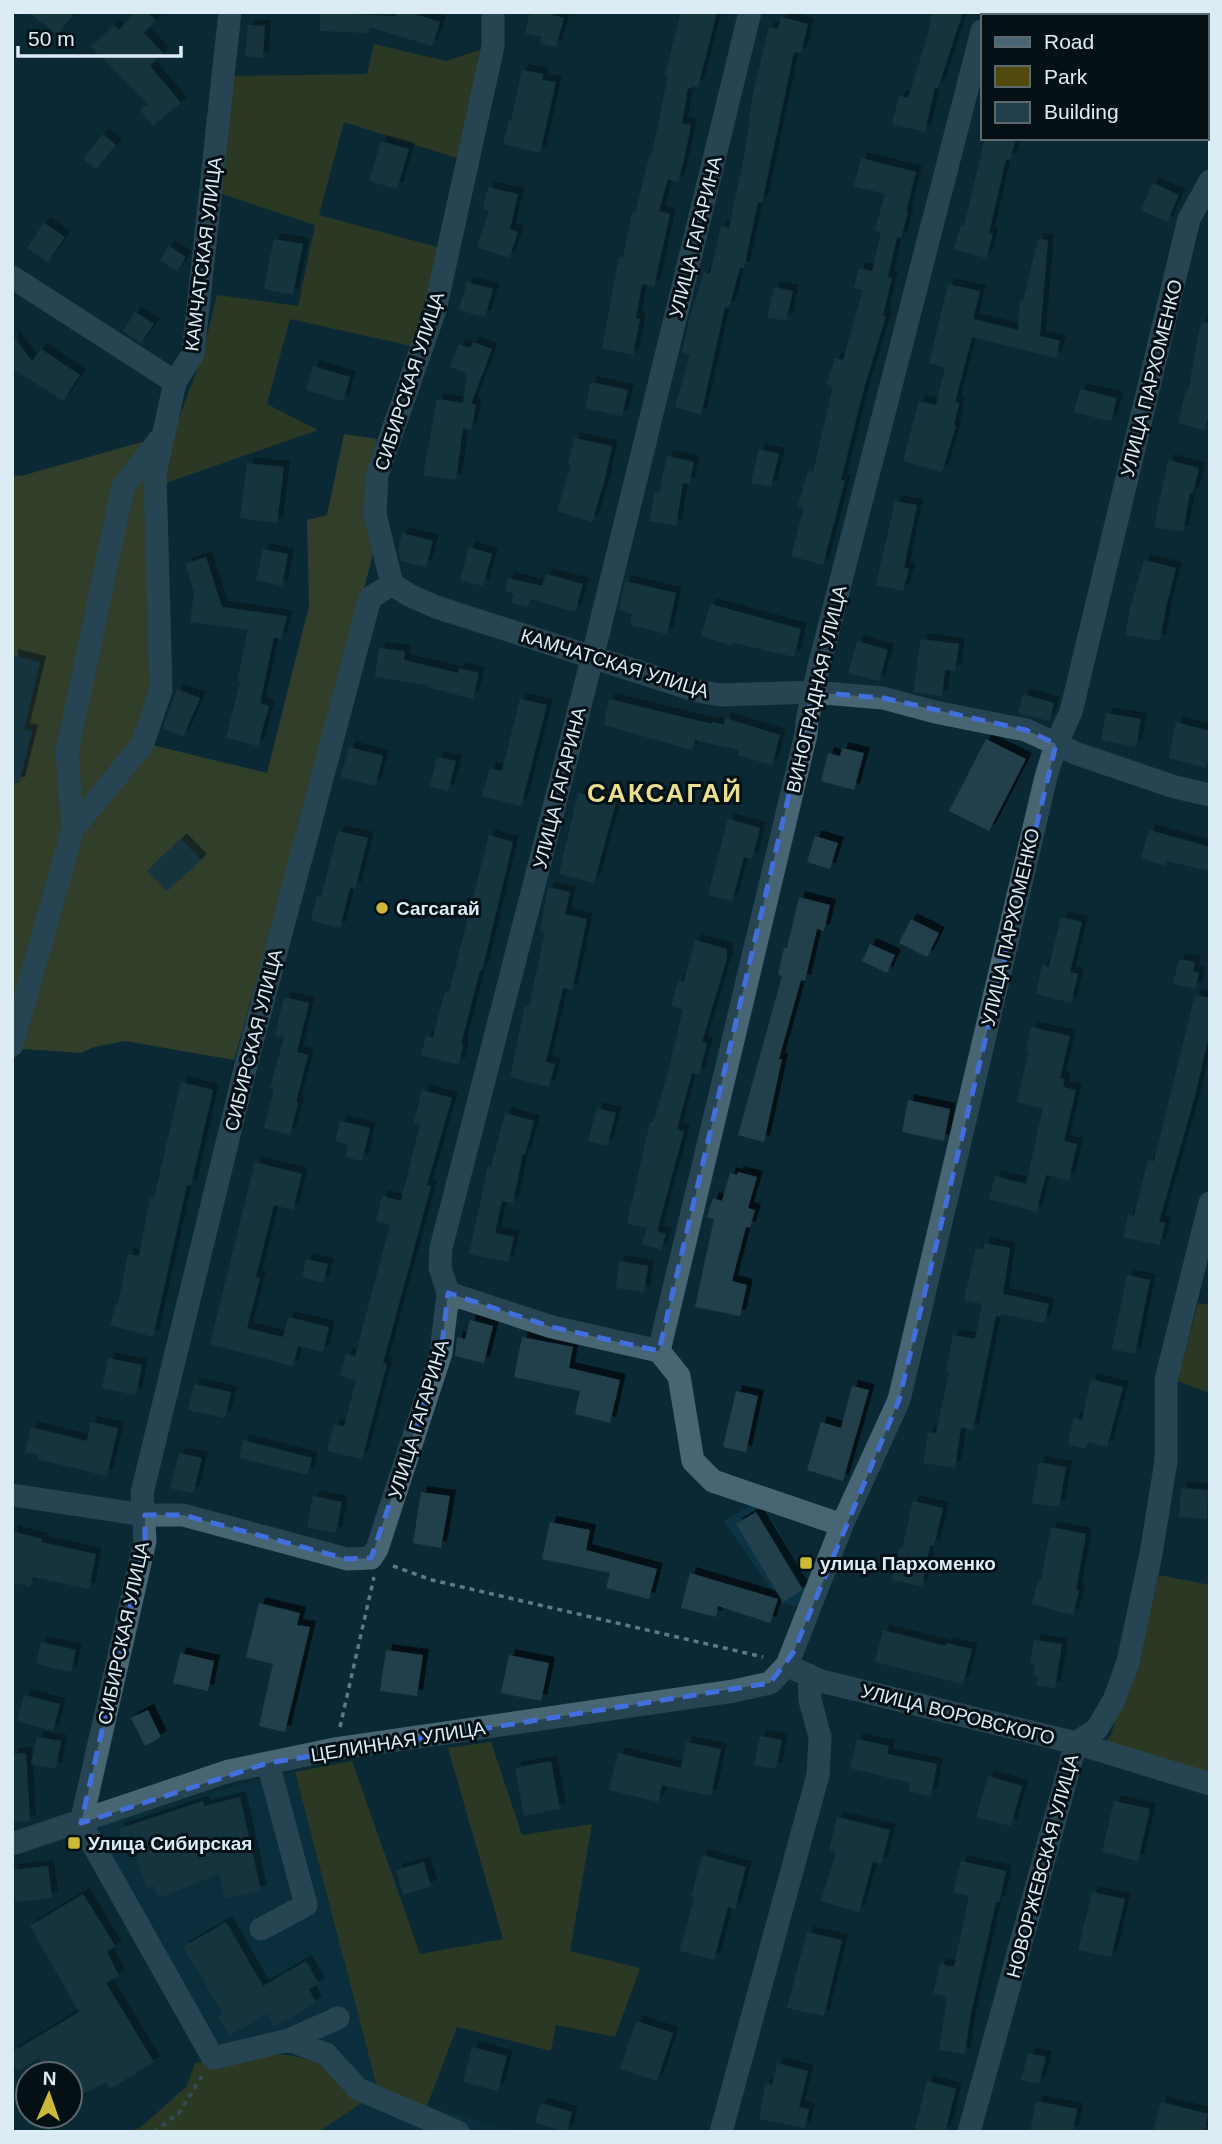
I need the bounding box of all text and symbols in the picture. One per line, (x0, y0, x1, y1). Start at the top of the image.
scale bar (18, 14, 180, 58)
legend (981, 14, 1208, 140)
text: 50 m (28, 27, 75, 50)
text: Road (1044, 30, 1094, 53)
text: Park (1044, 65, 1088, 88)
text: Building (1044, 100, 1119, 123)
street label: УЛИЦА ГАГАРИНА (665, 154, 726, 320)
street label: КАМЧАТСКАЯ УЛИЦА (181, 155, 226, 352)
street label: УЛИЦА ПАРХОМЕНКО (1117, 277, 1186, 479)
street label: СИБИРСКАЯ УЛИЦА (371, 289, 448, 473)
street label: ВИНОГРАДНАЯ УЛИЦА (782, 583, 851, 795)
street label: КАМЧАТСКАЯ УЛИЦА (518, 625, 712, 702)
street label: УЛИЦА ГАГАРИНА (529, 705, 590, 871)
district label: САКСАГАЙ (587, 778, 743, 808)
street label: УЛИЦА ПАРХОМЕНКО (977, 826, 1043, 1028)
place label: Сагсагай (396, 898, 480, 919)
marker: Сагсагай (374, 900, 390, 916)
street label: СИБИРСКАЯ УЛИЦА (221, 947, 286, 1133)
street label: УЛИЦА ГАГАРИНА (384, 1337, 453, 1501)
street label: СИБИРСКАЯ УЛИЦА (94, 1539, 153, 1727)
place label: улица Пархоменко (820, 1553, 996, 1574)
marker: улица Пархоменко (798, 1555, 814, 1571)
street label: УЛИЦА ВОРОВСКОГО (859, 1680, 1057, 1749)
street label: ЦЕЛИННАЯ УЛИЦА (309, 1717, 487, 1766)
street label: НОВОРЖЕВСКАЯ УЛИЦА (1002, 1752, 1083, 1980)
place label: Улица Сибирская (88, 1833, 252, 1854)
marker: Улица Сибирская (66, 1835, 82, 1851)
north arrow (14, 2060, 84, 2130)
text: N (42, 2068, 57, 2089)

